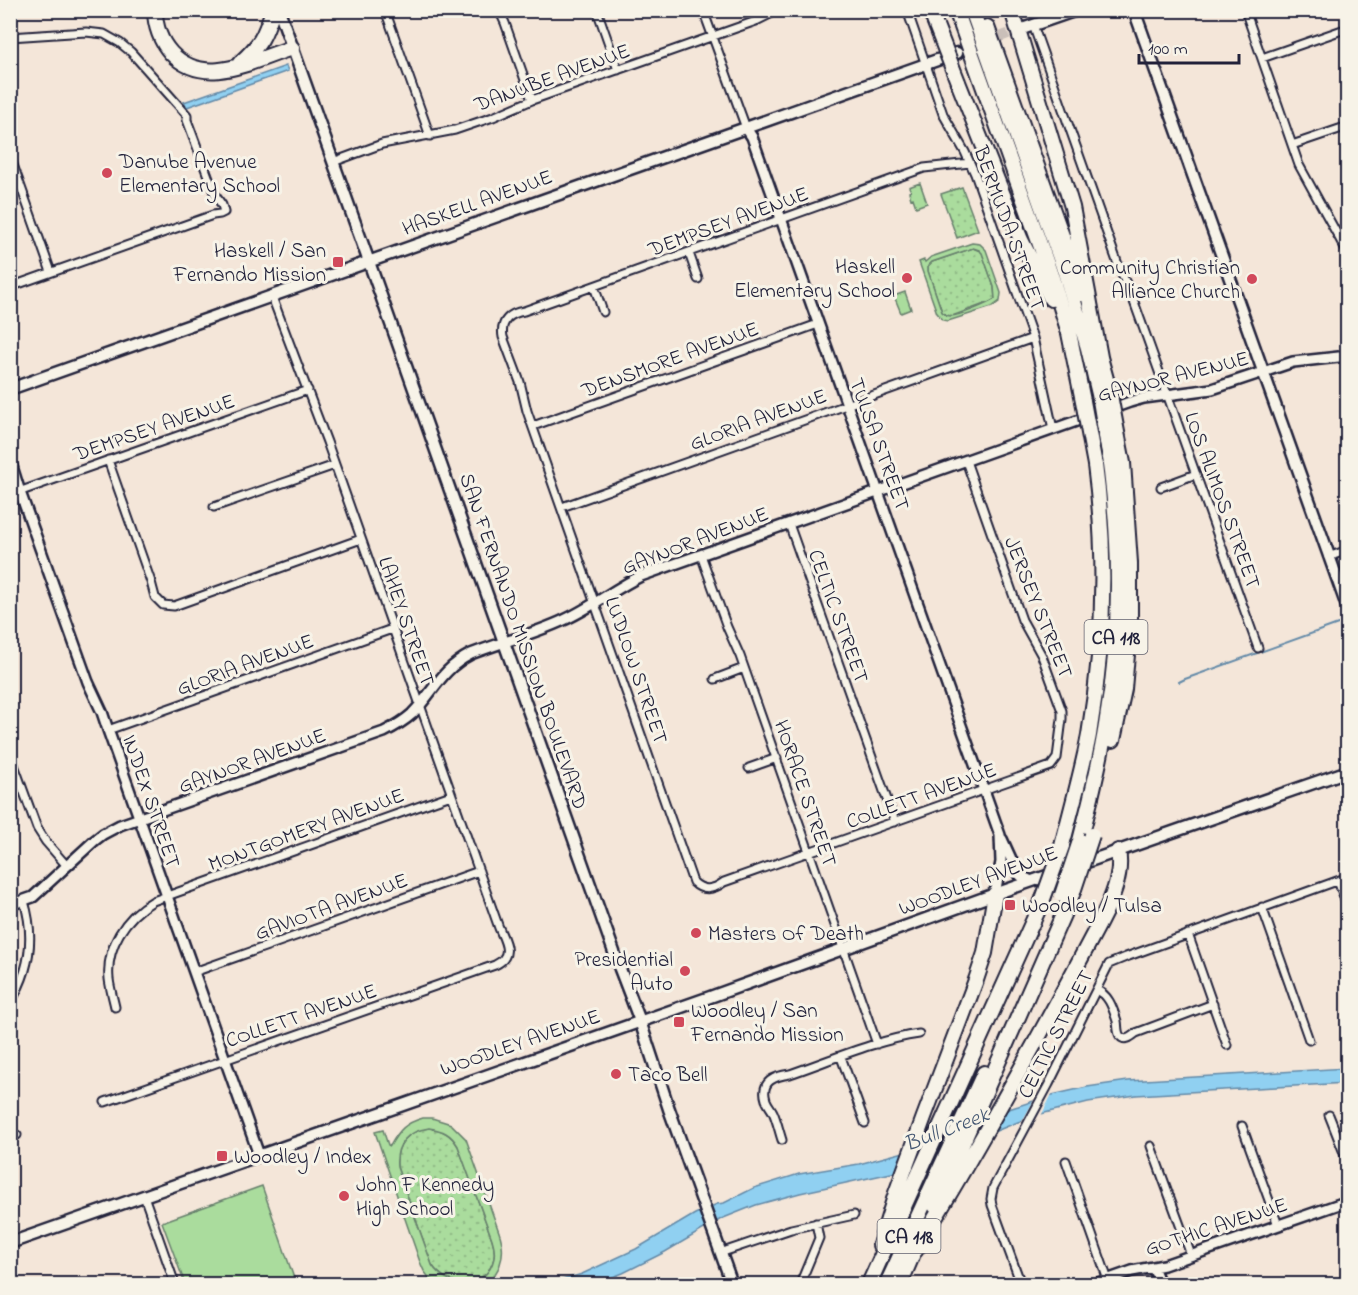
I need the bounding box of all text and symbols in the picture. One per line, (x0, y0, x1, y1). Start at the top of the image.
scale bar (1139, 27, 1240, 65)
street label: DANUBE AVENUE (470, 37, 635, 121)
text: 100 m (1148, 37, 1188, 63)
street label: BERMUDA STREET (964, 141, 1052, 315)
place label: Danube Avenue Elementary School (118, 148, 280, 204)
street label: HASKELL AVENUE (398, 163, 557, 245)
marker: Danube Avenue Elementary School (100, 166, 114, 180)
street label: DEMPSEY AVENUE (643, 180, 813, 266)
place label: Haskell / San Fernando Mission (172, 237, 326, 291)
place label: Haskell Elementary School (734, 253, 895, 309)
place label: Community Christian Alliance Church (1060, 254, 1240, 308)
marker: Haskell / San Fernando Mission (331, 255, 345, 269)
marker: Haskell Elementary School (900, 271, 914, 285)
marker: Community Christian Alliance Church (1245, 272, 1259, 286)
street label: DENSMORE AVENUE (577, 315, 763, 407)
street label: GAYNOR AVENUE (1095, 345, 1252, 411)
street label: TULSA STREET (840, 374, 916, 515)
street label: GLORIA AVENUE (686, 382, 831, 460)
street label: DEMPSEY AVENUE (69, 387, 239, 471)
street label: LOS ALIMOS STREET (1175, 408, 1267, 593)
street label: SAN FERNANDO MISSION BOULEVARD (450, 469, 594, 814)
street label: GAYNOR AVENUE (618, 500, 773, 584)
street label: JERSEY STREET (995, 532, 1079, 683)
street label: CELTIC STREET (799, 546, 875, 688)
street label: LAHEY STREET (369, 553, 441, 690)
street label: LUDLOW STREET (596, 593, 674, 748)
road number: CA 118 (1084, 620, 1148, 654)
street label: GLORIA AVENUE (173, 627, 318, 705)
street label: HORACE STREET (765, 716, 843, 871)
street label: GAYNOR AVENUE (175, 721, 331, 802)
street label: INDEX STREET (113, 731, 187, 872)
street label: COLLETT AVENUE (842, 756, 1001, 838)
street label: MONTGOMERY AVENUE (204, 781, 409, 880)
street label: WOODLEY AVENUE (895, 839, 1062, 925)
street label: GAVIOTA AVENUE (251, 866, 412, 949)
place label: Woodley / Tulsa (1022, 892, 1162, 924)
marker: Woodley / Tulsa (1003, 898, 1017, 912)
place label: Masters Of Death (708, 920, 864, 950)
marker: Masters Of Death (689, 926, 703, 940)
place label: Presidential Auto (574, 946, 673, 1000)
marker: Presidential Auto (678, 964, 692, 978)
street label: CELTIC STREET (1012, 966, 1102, 1104)
street label: COLLETT AVENUE (222, 977, 381, 1057)
place label: Woodley / San Fernando Mission (690, 997, 844, 1051)
street label: WOODLEY AVENUE (437, 1002, 605, 1085)
marker: Woodley / San Fernando Mission (672, 1015, 686, 1029)
place label: Taco Bell (628, 1061, 707, 1091)
marker: Taco Bell (609, 1067, 623, 1081)
water label: Bull Creek (900, 1100, 995, 1162)
place label: Woodley / Index (234, 1143, 371, 1175)
marker: Woodley / Index (215, 1149, 229, 1163)
place label: John F Kennedy High School (356, 1171, 494, 1227)
marker: John F Kennedy High School (337, 1189, 351, 1203)
street label: GOTHIC AVENUE (1142, 1191, 1292, 1265)
road number: CA 118 (878, 1219, 940, 1253)

